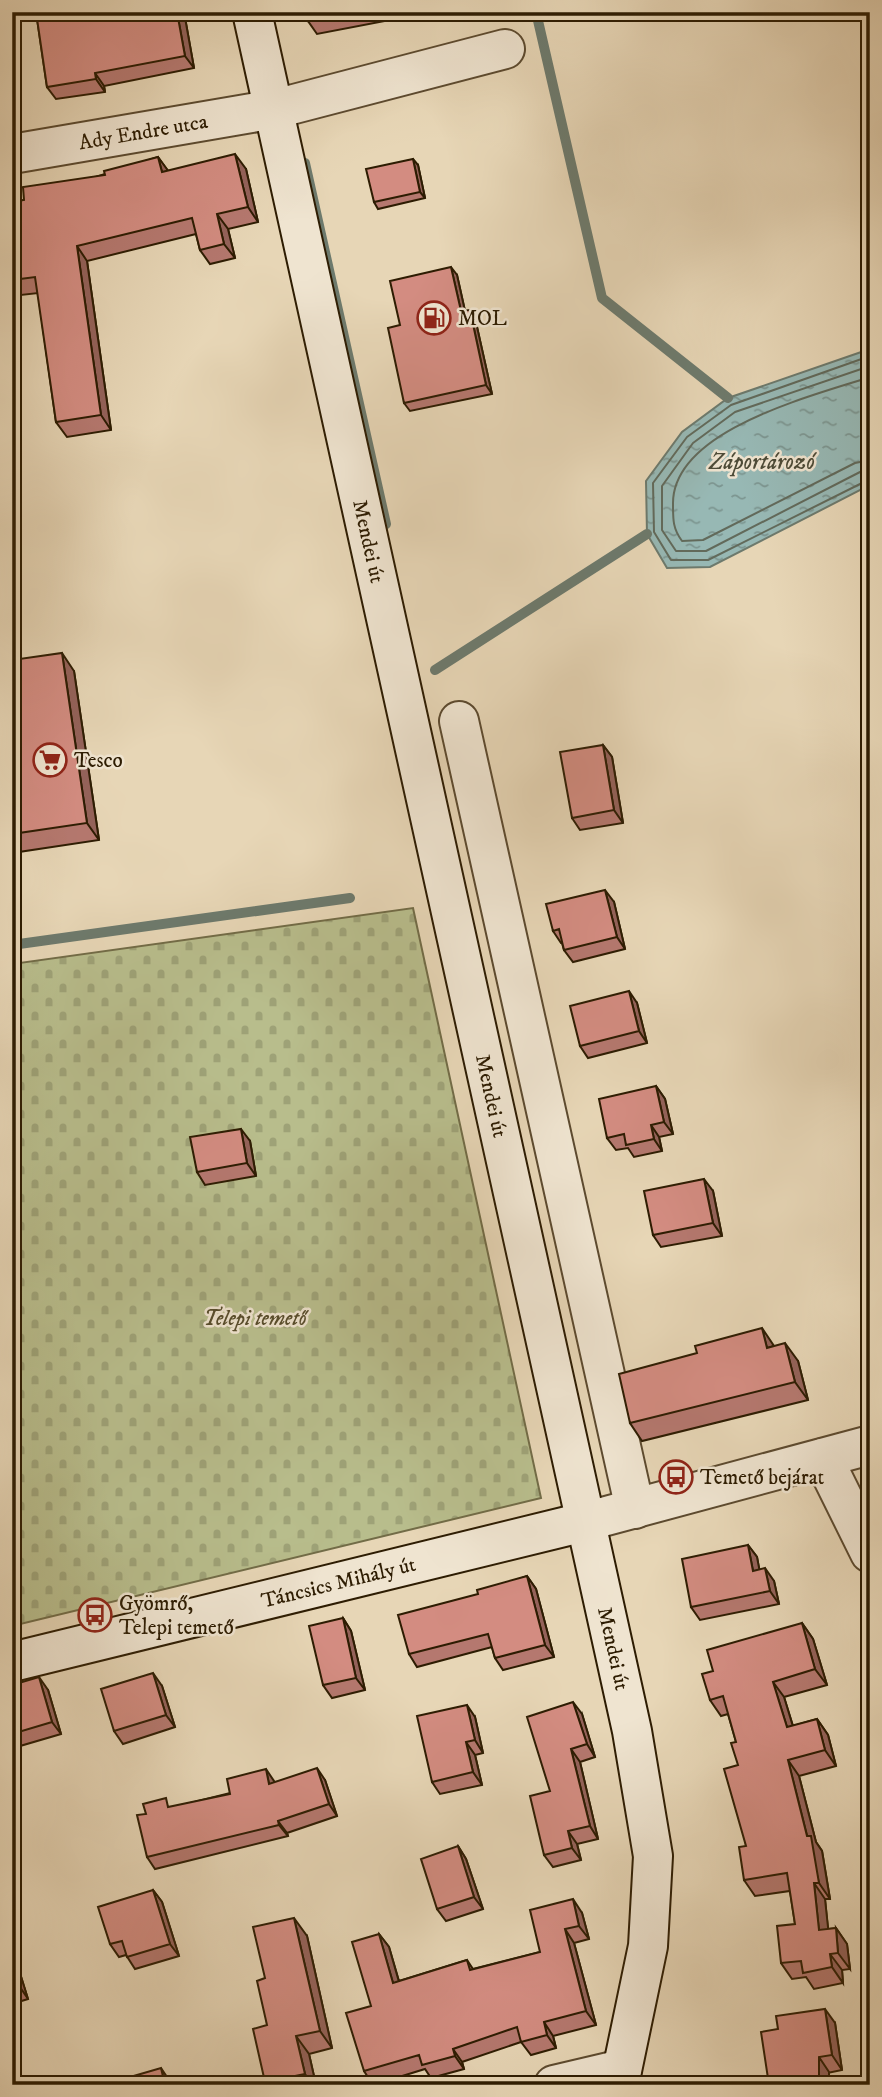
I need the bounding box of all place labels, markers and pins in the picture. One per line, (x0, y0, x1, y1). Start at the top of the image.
fuel station icon: MOL (415, 299, 453, 337)
place label: MOL (458, 306, 507, 332)
supermarket icon: Tesco (31, 741, 69, 779)
place label: Tesco (74, 748, 123, 774)
bus stop icon: Temető bejárat (657, 1458, 695, 1496)
place label: Temető bejárat (700, 1465, 825, 1491)
place label: Gyömrő, Telepi temető (119, 1591, 234, 1641)
bus stop icon: Gyömrő, Telepi temető (76, 1596, 114, 1634)

